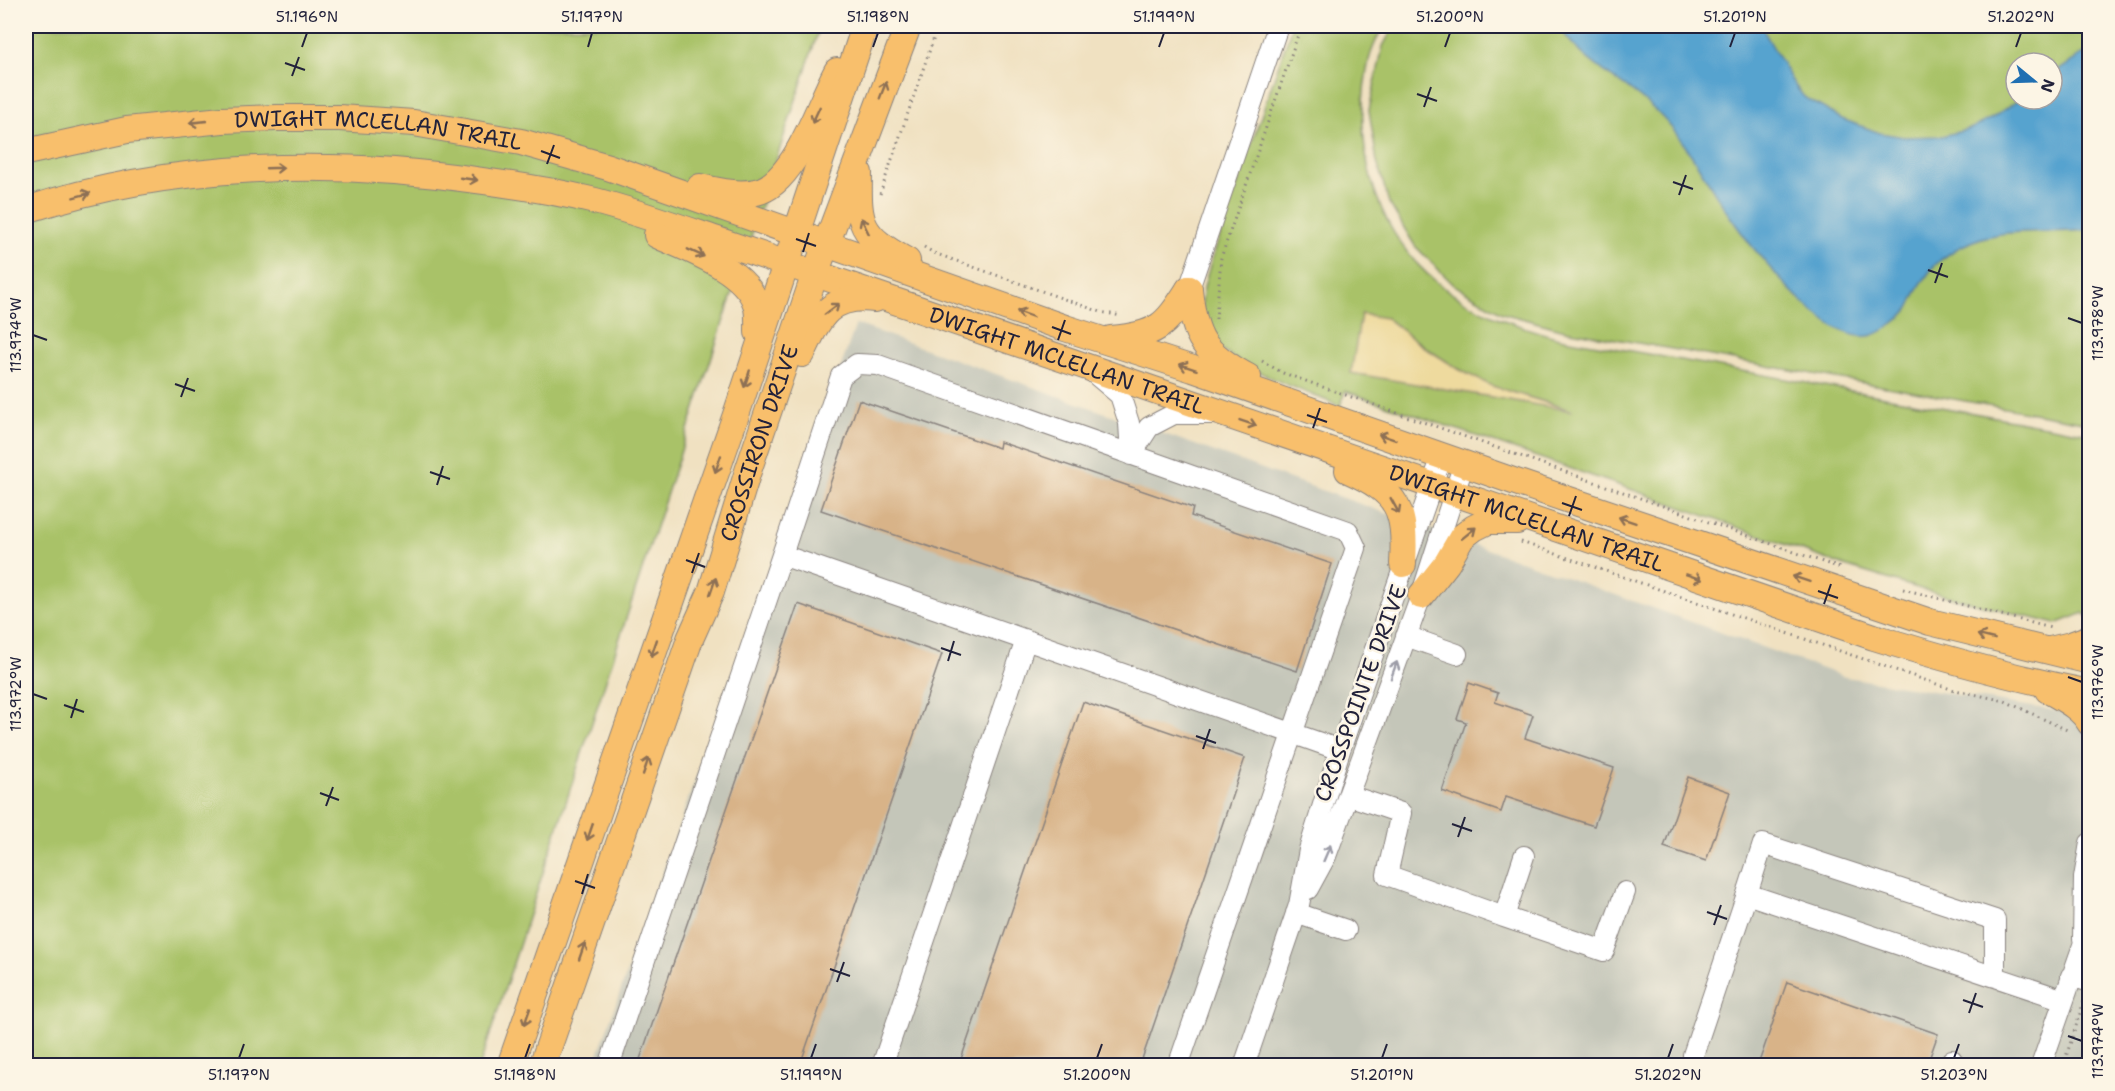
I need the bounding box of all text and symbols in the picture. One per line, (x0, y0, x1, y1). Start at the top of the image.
text: 51.196°N (276, 7, 338, 27)
text: 51.197°N (561, 7, 623, 27)
text: 51.198°N (847, 7, 909, 27)
text: 51.199°N (1133, 7, 1195, 27)
text: 51.200°N (1416, 7, 1484, 27)
text: 51.201°N (1703, 7, 1767, 27)
text: 51.202°N (1987, 7, 2055, 27)
north arrow (2004, 51, 2064, 111)
text: N (2036, 76, 2060, 95)
one-way arrow (878, 82, 889, 100)
street label: DWIGHT MCLELLAN TRAIL (234, 104, 524, 157)
one-way arrow (809, 106, 821, 124)
one-way arrow (188, 117, 208, 128)
one-way arrow (264, 162, 284, 173)
one-way arrow (459, 174, 479, 185)
one-way arrow (72, 189, 91, 200)
one-way arrow (859, 218, 871, 236)
one-way arrow (687, 248, 705, 259)
text: 113.978°W (2088, 285, 2108, 361)
text: 113.974°W (6, 297, 26, 373)
street label: DWIGHT MCLELLAN TRAIL (925, 300, 1209, 421)
one-way arrow (824, 303, 840, 316)
one-way arrow (1016, 307, 1035, 318)
street label: CROSSIRON DRIVE (713, 340, 805, 545)
one-way arrow (1179, 361, 1198, 372)
one-way arrow (741, 369, 752, 388)
one-way arrow (1238, 418, 1257, 429)
one-way arrow (1378, 430, 1397, 441)
one-way arrow (712, 454, 723, 473)
street label: DWIGHT MCLELLAN TRAIL (1385, 458, 1668, 579)
one-way arrow (1389, 497, 1401, 514)
one-way arrow (1618, 513, 1637, 524)
one-way arrow (1461, 527, 1477, 540)
one-way arrow (1684, 572, 1703, 583)
one-way arrow (1791, 573, 1810, 584)
one-way arrow (708, 577, 719, 596)
street label: CROSSPOINTE DRIVE (1308, 581, 1413, 806)
one-way arrow (1977, 631, 1996, 643)
one-way arrow (648, 638, 659, 657)
text: 113.976°W (2088, 644, 2108, 720)
text: 113.972°W (6, 656, 26, 732)
one-way arrow (1389, 661, 1400, 680)
one-way arrow (641, 758, 652, 776)
one-way arrow (584, 823, 595, 841)
one-way arrow (1322, 844, 1333, 863)
one-way arrow (577, 942, 588, 961)
text: 113.974°W (2088, 1003, 2108, 1079)
one-way arrow (520, 1007, 531, 1026)
text: 51.197°N (208, 1065, 270, 1085)
text: 51.198°N (494, 1065, 556, 1085)
text: 51.199°N (780, 1065, 842, 1085)
text: 51.200°N (1063, 1065, 1131, 1085)
text: 51.201°N (1350, 1065, 1414, 1085)
text: 51.202°N (1634, 1065, 1702, 1085)
text: 51.203°N (1920, 1065, 1988, 1085)

